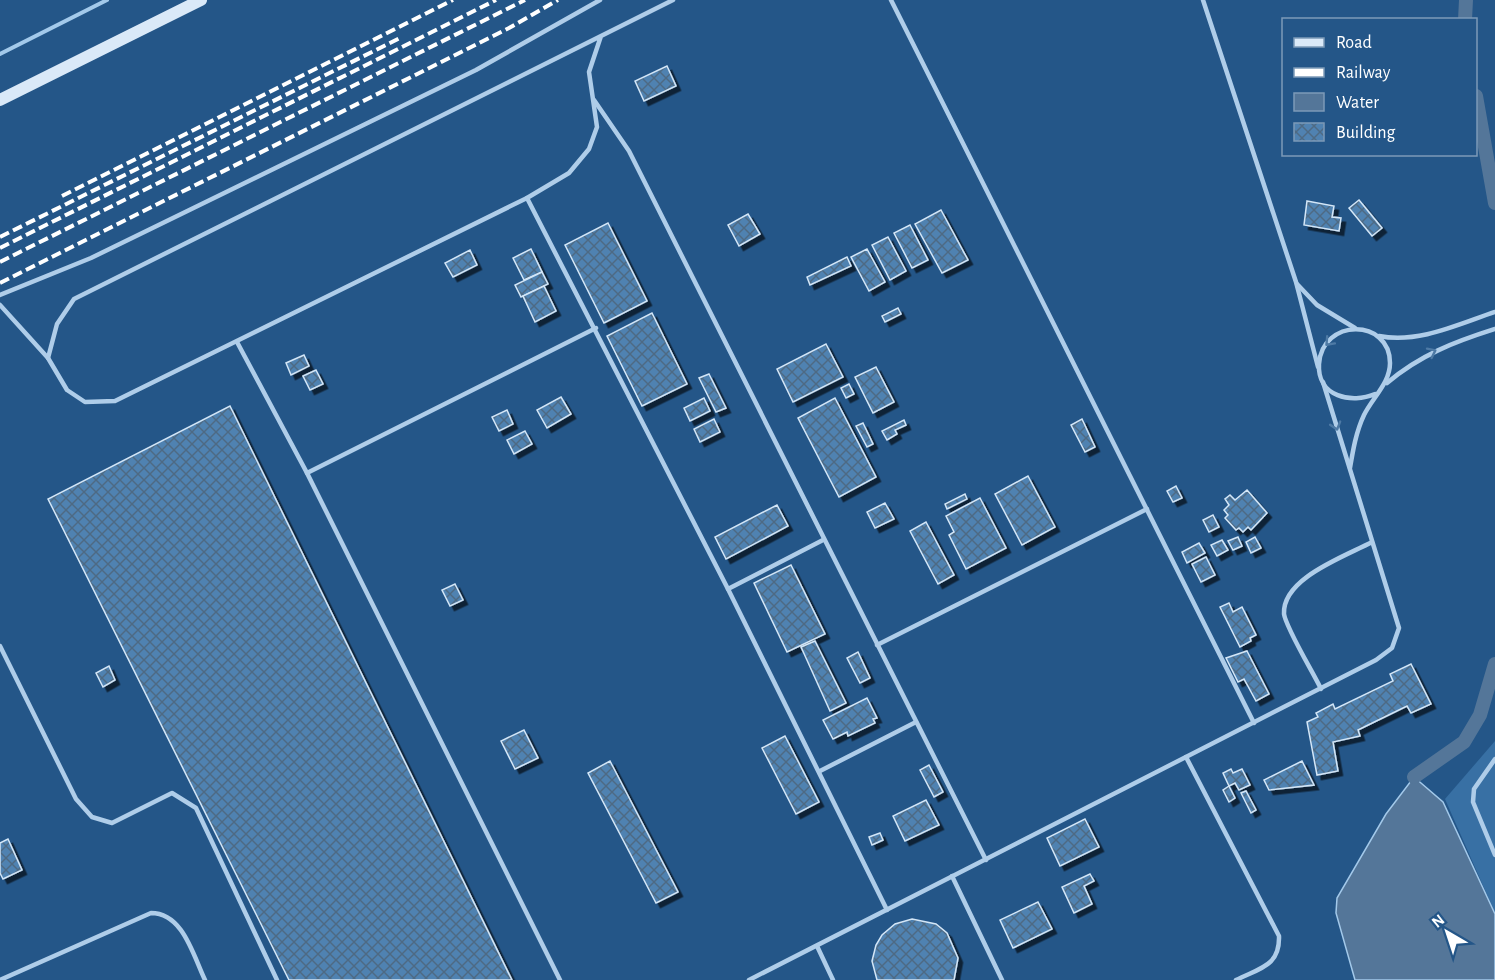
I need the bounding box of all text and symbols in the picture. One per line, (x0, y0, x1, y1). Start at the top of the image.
legend (1282, 18, 1477, 156)
text: Road (1336, 34, 1372, 52)
text: Railway (1336, 64, 1391, 82)
text: Water (1336, 94, 1379, 112)
text: Building (1336, 124, 1396, 142)
one-way arrow (1325, 335, 1336, 345)
one-way arrow (1426, 347, 1437, 359)
one-way arrow (1329, 420, 1341, 431)
north arrow (1417, 902, 1477, 962)
text: N (1429, 911, 1448, 931)

